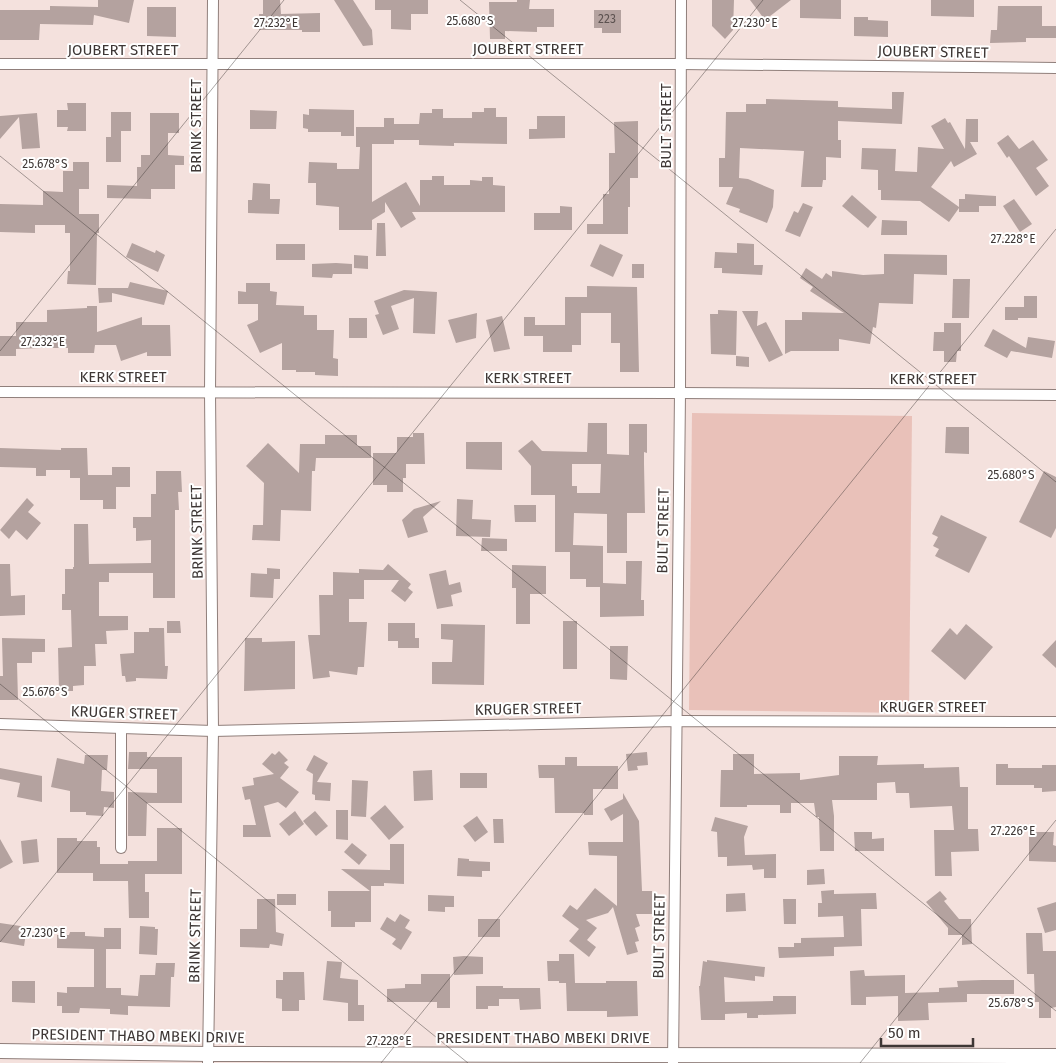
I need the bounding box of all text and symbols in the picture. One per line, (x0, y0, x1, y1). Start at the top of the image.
house number: 223 (598, 12, 616, 26)
text: 25.680°S (446, 14, 494, 28)
text: 27.232°E (254, 16, 298, 30)
text: 27.230°E (732, 16, 778, 30)
street label: JOUBERT STREET (472, 40, 584, 58)
street label: JOUBERT STREET (67, 41, 179, 59)
street label: JOUBERT STREET (877, 42, 989, 62)
street label: BRINK STREET (187, 79, 205, 173)
street label: BULT STREET (657, 83, 675, 169)
text: 25.678°S (22, 157, 68, 171)
text: 27.228°E (990, 232, 1036, 246)
text: 27.232°E (21, 335, 65, 349)
street label: KERK STREET (79, 368, 167, 386)
street label: KERK STREET (484, 369, 572, 387)
street label: KERK STREET (889, 370, 977, 388)
text: 25.680°S (987, 468, 1035, 482)
street label: BRINK STREET (187, 485, 207, 579)
street label: BULT STREET (653, 488, 673, 574)
text: 25.676°S (23, 685, 68, 699)
street label: KRUGER STREET (880, 698, 987, 716)
street label: KRUGER STREET (474, 699, 582, 719)
street label: KRUGER STREET (70, 702, 178, 724)
text: 27.226°E (991, 824, 1035, 838)
street label: BRINK STREET (185, 889, 205, 983)
street label: BULT STREET (649, 893, 669, 979)
text: 27.230°E (20, 926, 66, 940)
text: 25.678°S (988, 996, 1034, 1010)
scale bar (881, 1016, 974, 1048)
text: 50 m (888, 1024, 921, 1042)
street label: PRESIDENT THABO MBEKI DRIVE (31, 1025, 245, 1047)
street label: PRESIDENT THABO MBEKI DRIVE (436, 1029, 650, 1047)
text: 27.228°E (366, 1034, 412, 1048)

